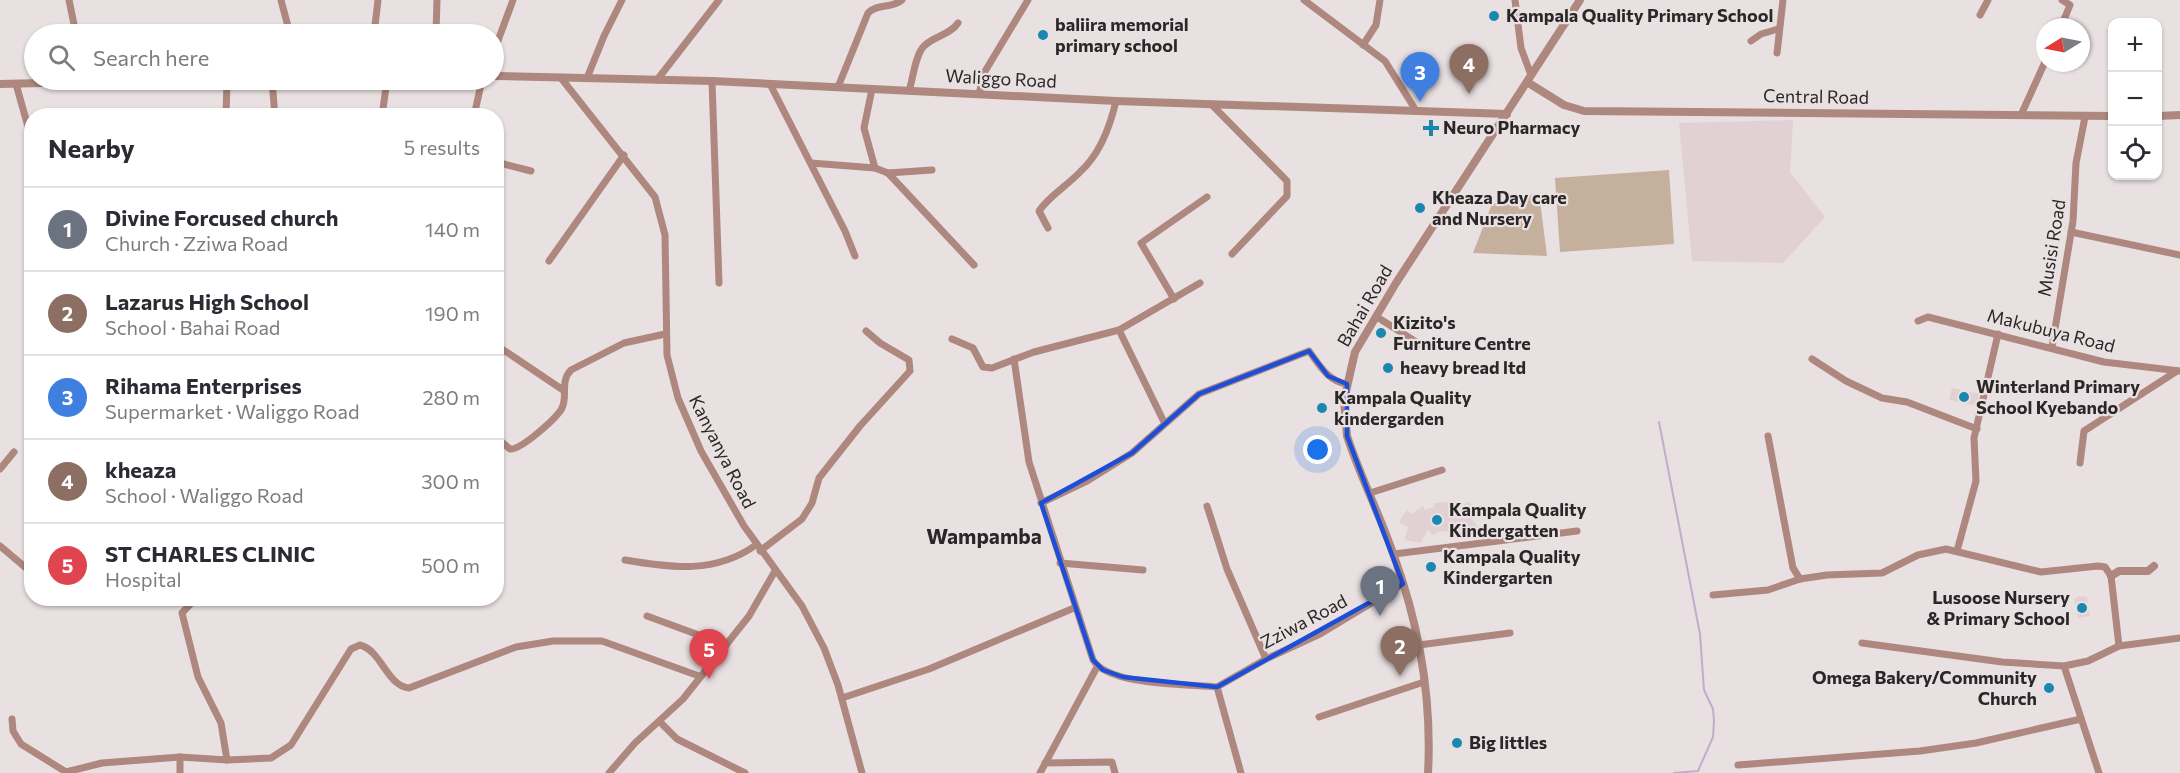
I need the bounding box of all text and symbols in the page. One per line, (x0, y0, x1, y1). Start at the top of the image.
place label: Kampala Quality Primary School (1506, 4, 1773, 26)
marker: Kampala Quality Primary School (1487, 9, 1501, 23)
place label: baliira memorial primary school (1055, 13, 1189, 56)
north arrow (2036, 18, 2090, 72)
map controls (2108, 18, 2162, 180)
button: + (2108, 18, 2162, 72)
search box (24, 24, 504, 90)
marker: baliira memorial primary school (1036, 28, 1050, 42)
icon: search (45, 41, 78, 74)
text: Search here (93, 44, 209, 71)
pin: 4 (1450, 44, 1488, 94)
pin: 3 (1400, 52, 1440, 102)
street label: Waliggo Road (945, 64, 1057, 92)
button: − (2108, 72, 2162, 126)
street label: Central Road (1763, 84, 1869, 108)
place label: Neuro Pharmacy (1443, 116, 1581, 138)
marker: Neuro Pharmacy (1424, 121, 1438, 135)
button: locate (2108, 126, 2162, 180)
text: Nearby (48, 132, 135, 163)
text: 5 results (404, 135, 480, 159)
place label: Kheaza Day care and Nursery (1432, 186, 1567, 229)
street label: Musisi Road (2032, 198, 2070, 298)
marker: Kheaza Day care and Nursery (1413, 201, 1427, 215)
text: Divine Forcused church (105, 204, 338, 231)
text: 1 (63, 217, 72, 241)
text: 140 m (425, 217, 480, 241)
text: Church · Zziwa Road (105, 231, 288, 255)
street label: Bahai Road (1332, 261, 1396, 350)
text: Lazarus High School (105, 288, 309, 315)
text: 2 (62, 301, 73, 325)
text: 190 m (425, 301, 480, 325)
street label: Makubuya Road (1985, 304, 2117, 357)
place label: Kizito's Furniture Centre (1393, 311, 1531, 354)
text: School · Bahai Road (105, 315, 280, 339)
marker: Kizito's Furniture Centre (1374, 326, 1388, 340)
place label: heavy bread ltd (1400, 356, 1526, 378)
marker: heavy bread ltd (1381, 361, 1395, 375)
text: Rihama Enterprises (105, 372, 302, 399)
place label: Winterland Primary School Kyebando (1976, 375, 2140, 418)
text: 3 (62, 385, 73, 409)
text: 280 m (422, 385, 480, 409)
place label: Kampala Quality kindergarden (1334, 386, 1472, 429)
marker: Winterland Primary School Kyebando (1957, 390, 1971, 404)
street label: Kanyanya Road (685, 391, 761, 512)
text: Supermarket · Waliggo Road (105, 399, 360, 423)
marker: Kampala Quality kindergarden (1315, 401, 1329, 415)
your location (1303, 435, 1332, 464)
text: kheaza (105, 456, 176, 483)
text: 4 (61, 469, 74, 493)
text: 300 m (421, 469, 480, 493)
text: School · Waliggo Road (105, 483, 303, 507)
place label: Kampala Quality Kindergatten (1449, 498, 1587, 541)
marker: Kampala Quality Kindergatten (1430, 513, 1444, 527)
district label: Wampamba (926, 523, 1042, 548)
text: ST CHARLES CLINIC (105, 540, 315, 567)
place label: Kampala Quality Kindergarten (1443, 545, 1581, 588)
text: 5 (62, 553, 73, 577)
text: 500 m (421, 553, 480, 577)
marker: Kampala Quality Kindergarten (1424, 560, 1438, 574)
pin: 1 (1360, 566, 1400, 616)
text: Hospital (105, 567, 182, 591)
place label: Lusoose Nursery & Primary School (1926, 586, 2070, 629)
street label: Zziwa Road (1257, 589, 1351, 653)
marker: Lusoose Nursery & Primary School (2075, 601, 2089, 615)
pin: 2 (1380, 626, 1420, 676)
pin: 5 (690, 630, 728, 679)
place label: Omega Bakery/Community Church (1812, 666, 2037, 709)
marker: Omega Bakery/Community Church (2042, 681, 2056, 695)
place label: Big littles (1469, 731, 1547, 753)
marker: Big littles (1450, 736, 1464, 750)

